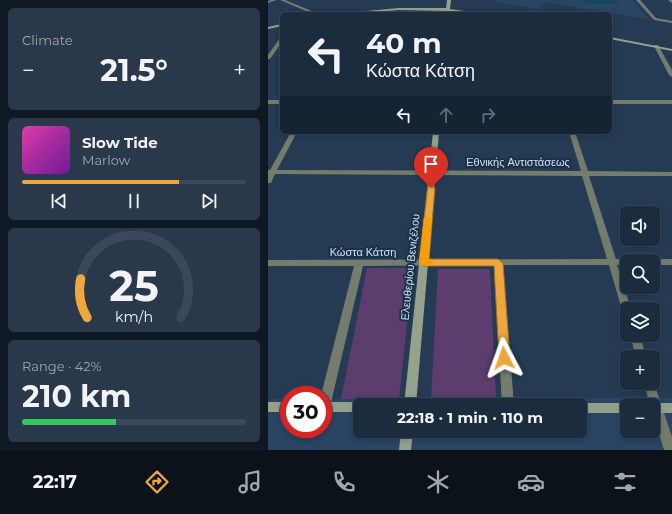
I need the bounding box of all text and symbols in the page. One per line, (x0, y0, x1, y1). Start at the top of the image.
text: 40 m (366, 26, 442, 60)
icon: left (300, 28, 352, 80)
text: Climate (22, 32, 73, 48)
text: 21.5° (100, 52, 168, 89)
text: − (22, 57, 35, 84)
text: + (233, 57, 246, 84)
text: Κώστα Κάτση (366, 60, 475, 82)
icon: left (393, 104, 415, 126)
icon: ahead (435, 104, 457, 126)
icon: right (477, 104, 499, 126)
text: Slow Tide (82, 133, 158, 152)
pin (414, 147, 448, 188)
text: Marlow (82, 152, 130, 168)
icon: arrive (420, 153, 442, 175)
street label: Εθνικής Αντιστάσεως (466, 155, 570, 169)
icon: previous (48, 190, 70, 212)
icon: pause (123, 190, 145, 212)
icon: next (198, 190, 220, 212)
map controls (620, 206, 660, 438)
button: sound (620, 206, 660, 246)
street label: Ελευθερίου Βενιζέλου (397, 213, 423, 321)
street label: Κώστα Κάτση (330, 245, 396, 259)
button: search (620, 254, 660, 294)
text: 25 (109, 261, 159, 311)
button: layers (620, 302, 660, 342)
text: km/h (115, 308, 153, 326)
position arrow (483, 337, 525, 379)
button: + (620, 350, 660, 390)
text: Range · 42% (22, 358, 102, 374)
text: 210 km (22, 378, 131, 415)
speed limit sign: 30 (280, 386, 332, 438)
button: − (620, 398, 660, 438)
text: 22:18 · 1 min · 110 m (397, 408, 543, 427)
icon: directions (143, 468, 171, 496)
icon: music (236, 468, 264, 496)
icon: phone (330, 468, 358, 496)
icon: climate (424, 468, 452, 496)
icon: car (517, 468, 545, 496)
icon: filters (611, 468, 639, 496)
text: 22:17 (33, 471, 77, 493)

